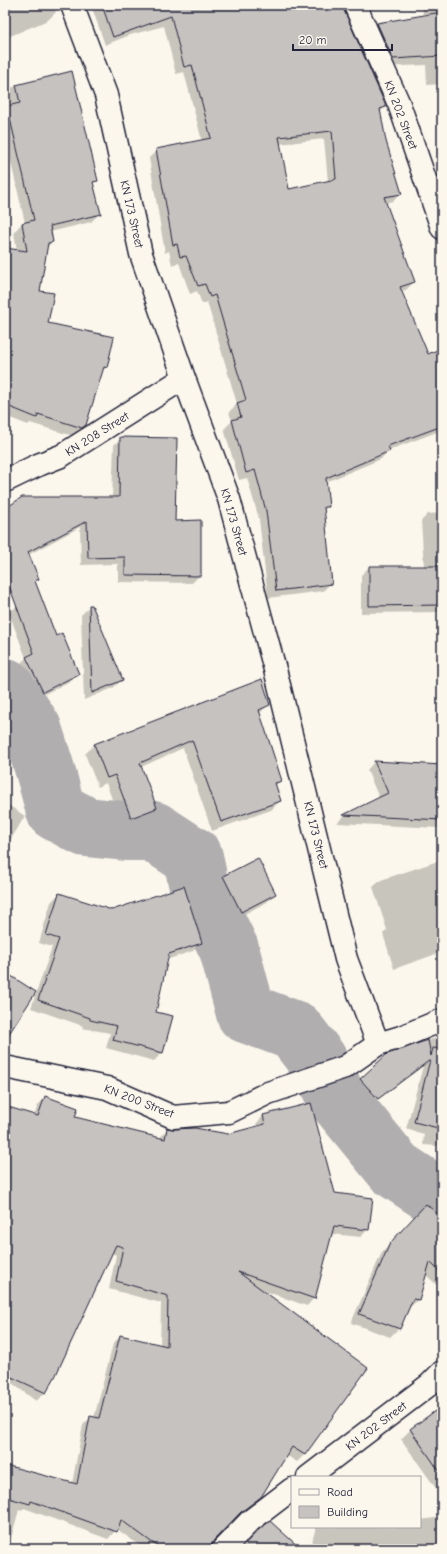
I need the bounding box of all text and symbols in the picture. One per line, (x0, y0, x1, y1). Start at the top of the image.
scale bar (293, 26, 392, 52)
text: 20 m (299, 33, 327, 47)
street label: KN 202 Street (381, 79, 421, 152)
street label: KN 173 Street (117, 179, 147, 250)
street label: KN 208 Street (63, 409, 132, 459)
street label: KN 173 Street (218, 487, 250, 558)
street label: KN 173 Street (301, 800, 331, 871)
street label: KN 200 Street (102, 1081, 176, 1121)
street label: KN 202 Street (343, 1398, 410, 1453)
legend (291, 1476, 421, 1528)
text: Road (327, 1485, 353, 1499)
text: Building (327, 1505, 368, 1519)

